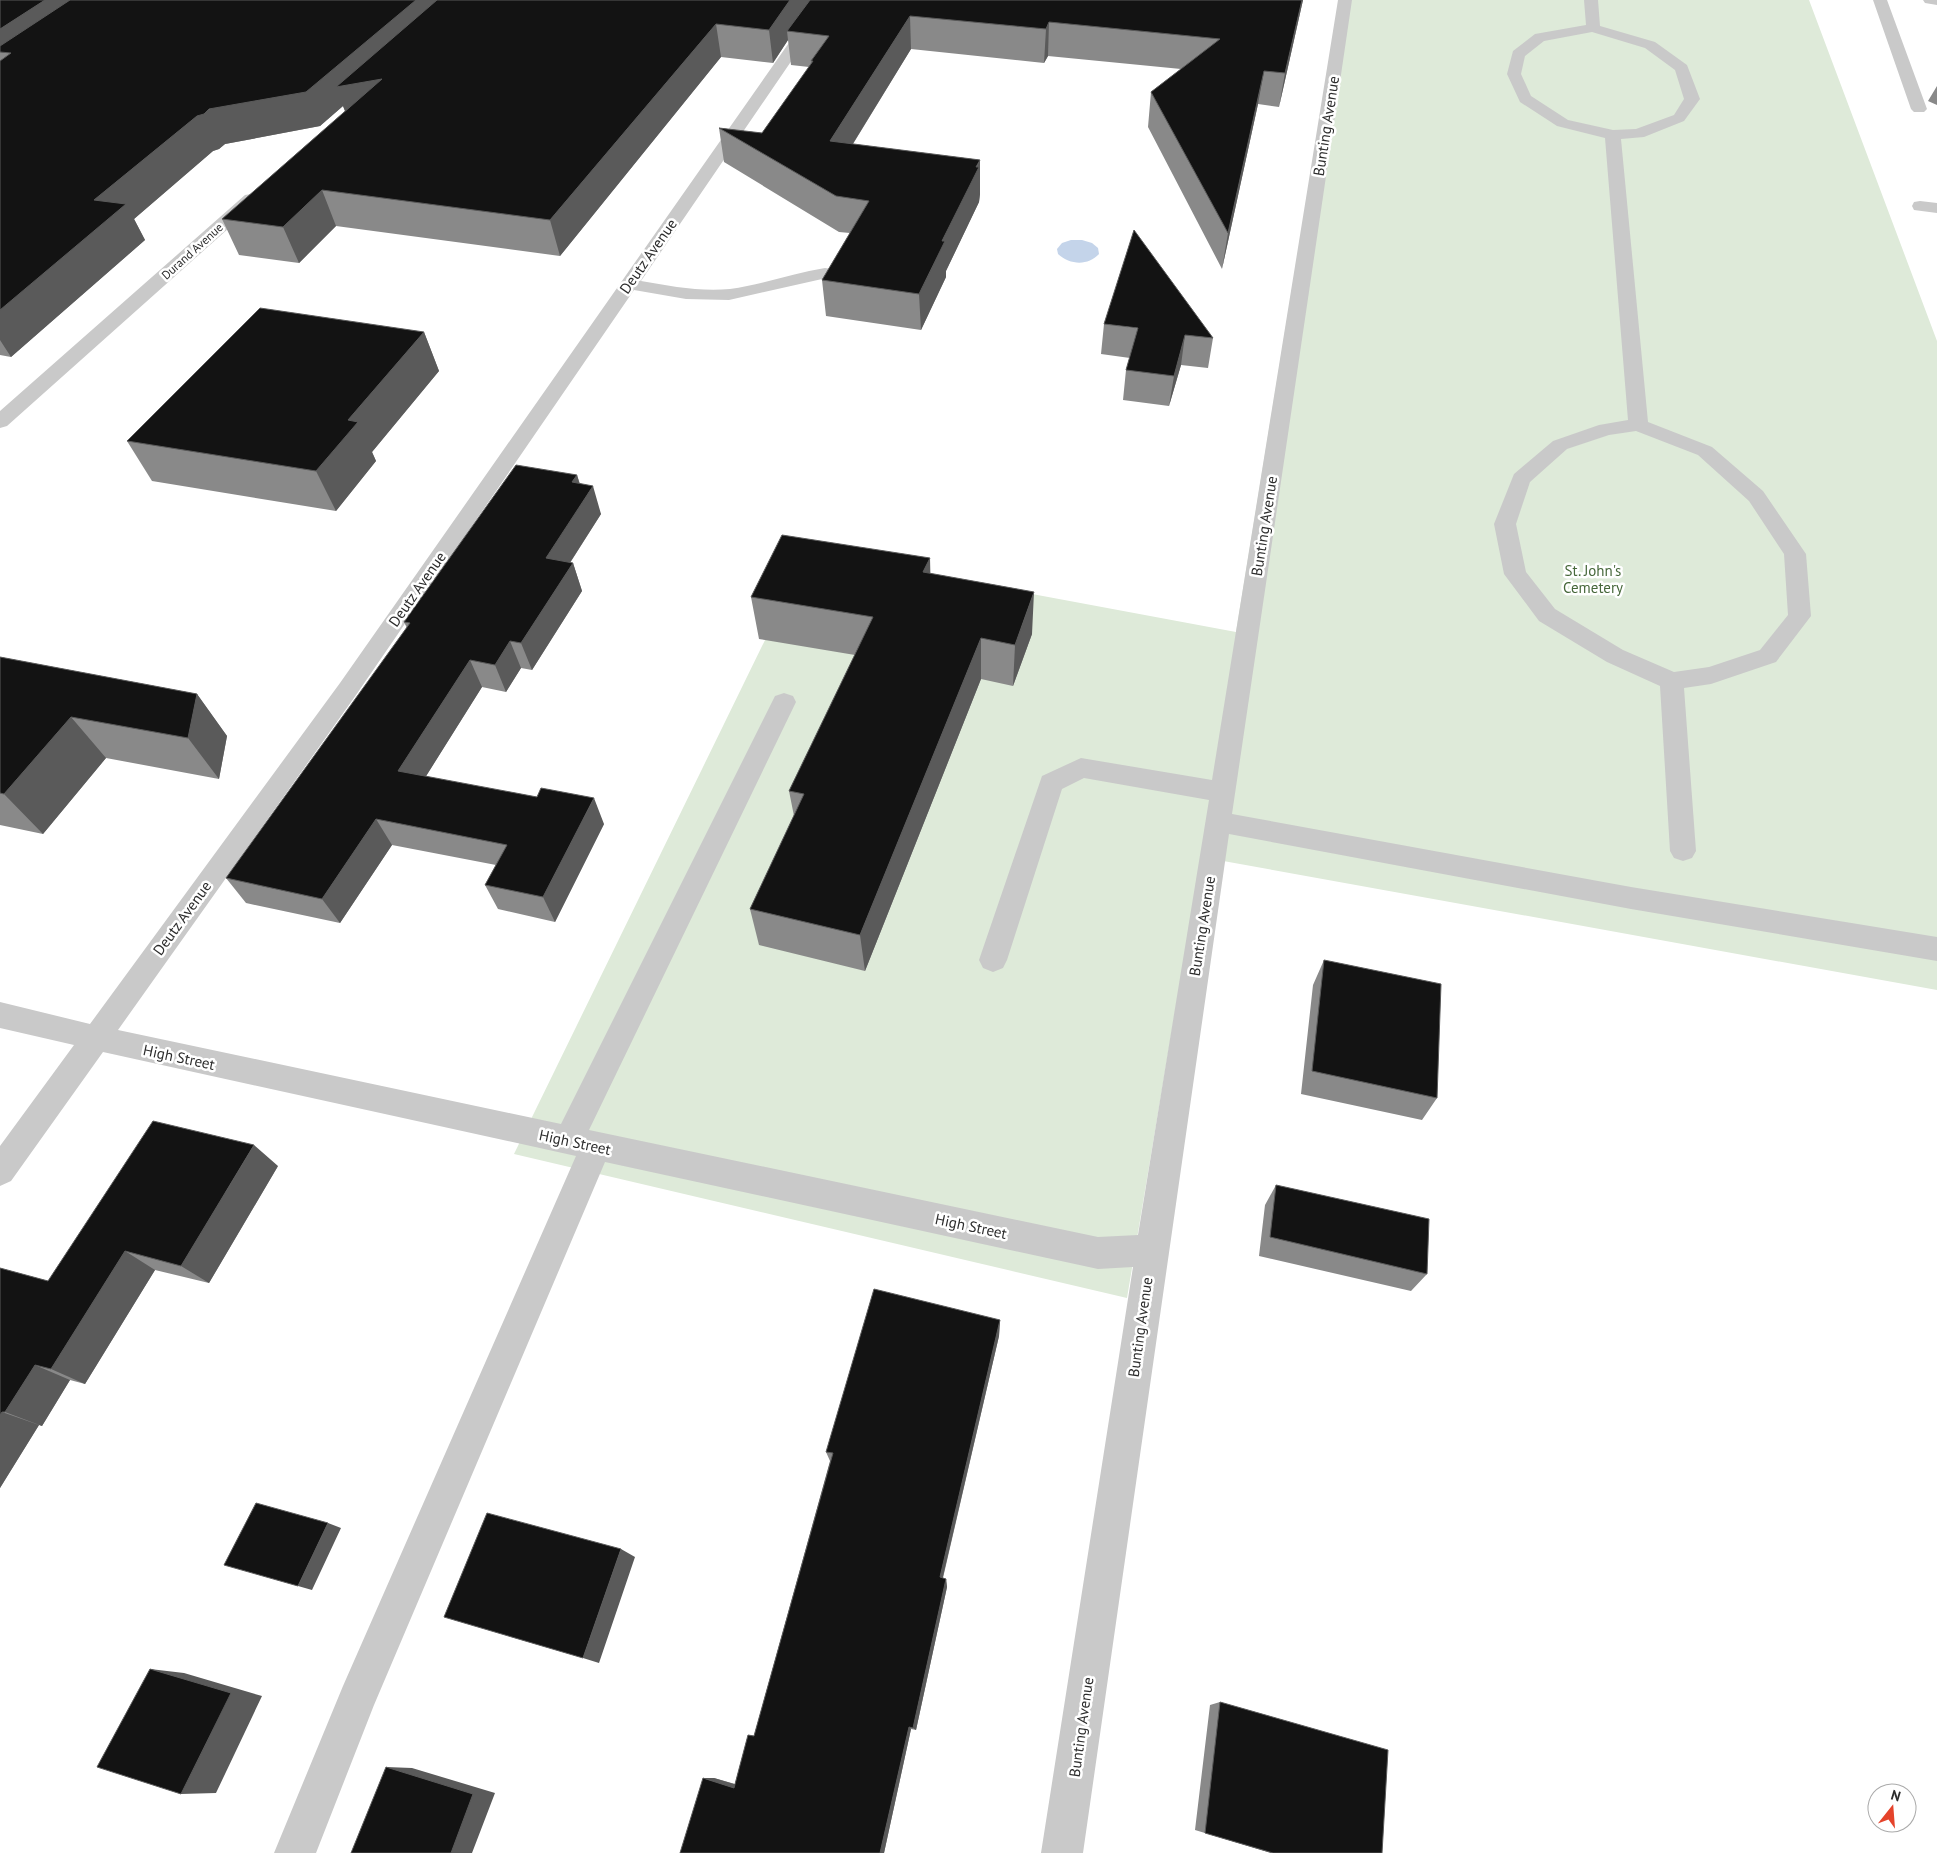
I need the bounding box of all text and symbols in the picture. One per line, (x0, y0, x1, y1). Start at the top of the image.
street label: Bunting Avenue (1309, 75, 1343, 177)
street label: Deutz Avenue (615, 215, 681, 297)
street label: Durand Avenue (158, 219, 226, 283)
street label: Bunting Avenue (1247, 475, 1281, 577)
street label: Deutz Avenue (384, 548, 450, 630)
park label: St. John's Cemetery (1563, 561, 1623, 597)
street label: Bunting Avenue (1185, 875, 1219, 977)
street label: Deutz Avenue (149, 877, 215, 959)
street label: High Street (141, 1040, 217, 1074)
street label: High Street (537, 1125, 613, 1159)
street label: High Street (933, 1209, 1009, 1243)
street label: Bunting Avenue (1124, 1276, 1156, 1378)
street label: Bunting Avenue (1065, 1676, 1097, 1778)
north arrow (1867, 1783, 1917, 1833)
text: N (1889, 1786, 1903, 1806)

